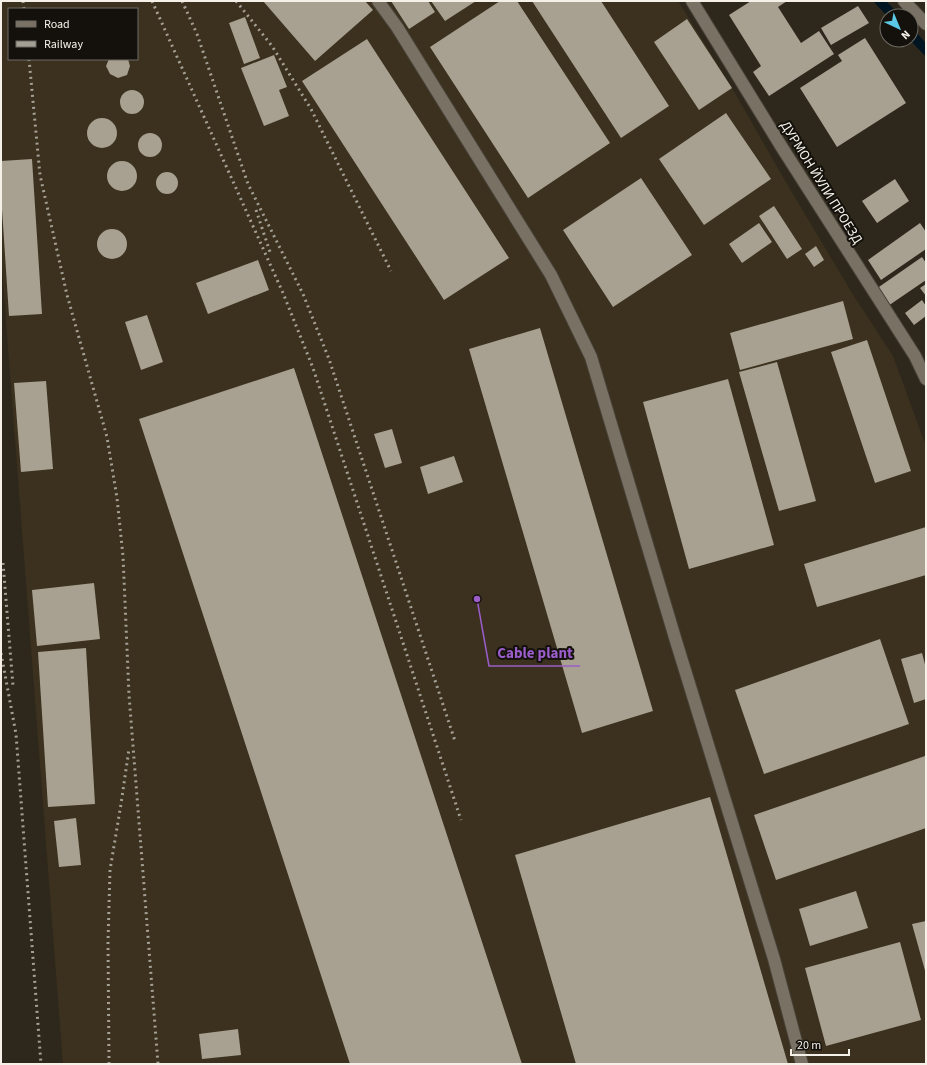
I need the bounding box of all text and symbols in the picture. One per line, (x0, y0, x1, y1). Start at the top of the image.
legend (8, 8, 138, 60)
north arrow (879, 8, 919, 48)
text: Road (44, 16, 70, 33)
text: N (898, 27, 913, 43)
text: Railway (44, 36, 83, 53)
street label: ДУРМОН ЙУЛИ ПРОЕЗД (775, 117, 867, 248)
callout: Cable plant (489, 639, 580, 666)
text: Cable plant (497, 643, 573, 664)
scale bar (791, 1031, 849, 1057)
text: 20 m (797, 1037, 821, 1054)

